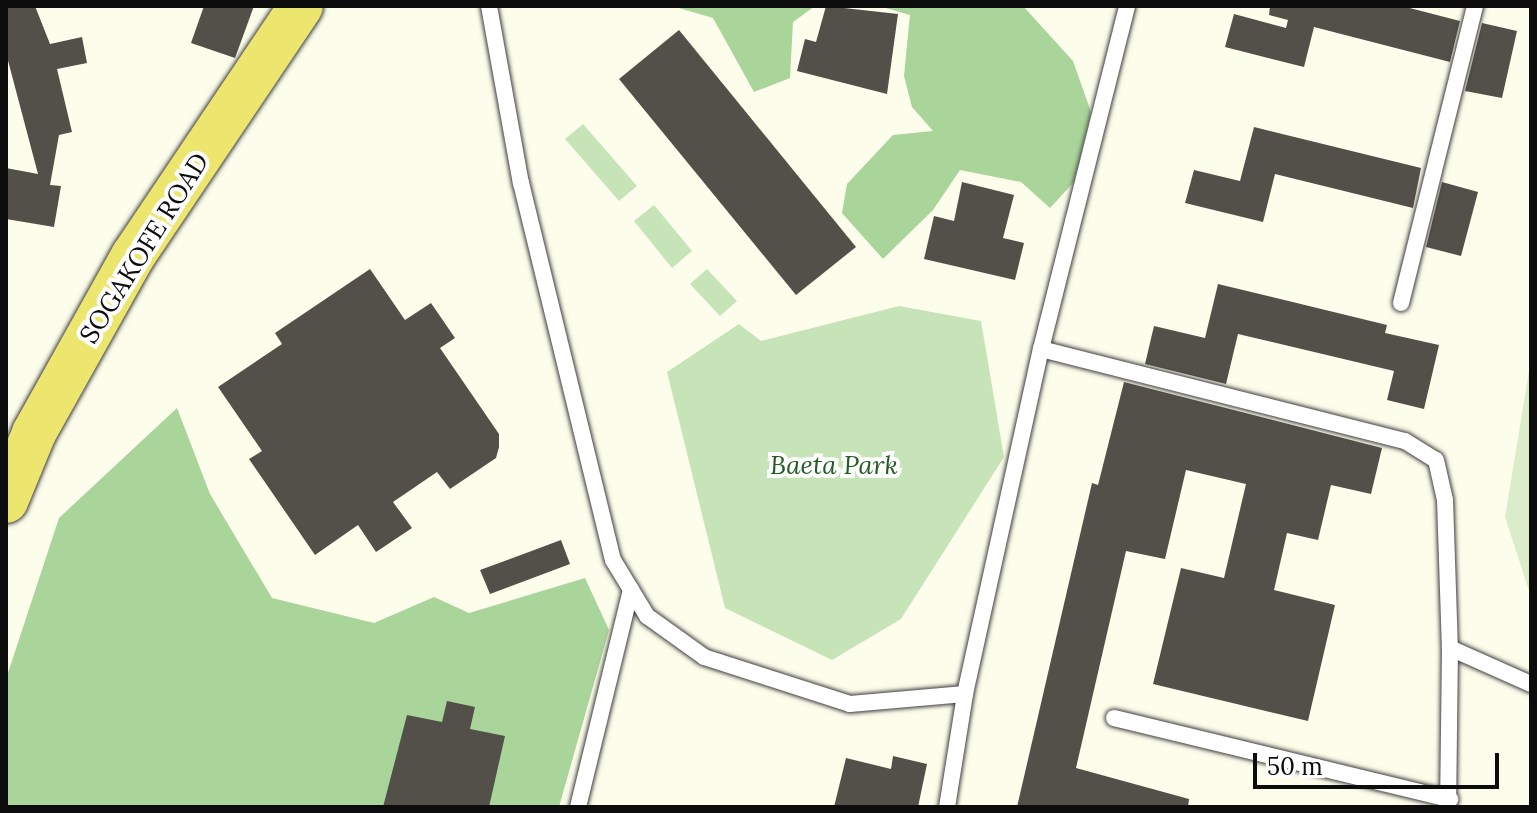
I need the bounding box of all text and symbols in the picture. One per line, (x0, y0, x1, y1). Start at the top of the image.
street label: SOGAKOFE ROAD (73, 147, 215, 349)
park label: Baeta Park (770, 449, 898, 481)
scale bar (1257, 737, 1503, 787)
text: 50 m (1267, 751, 1323, 782)

